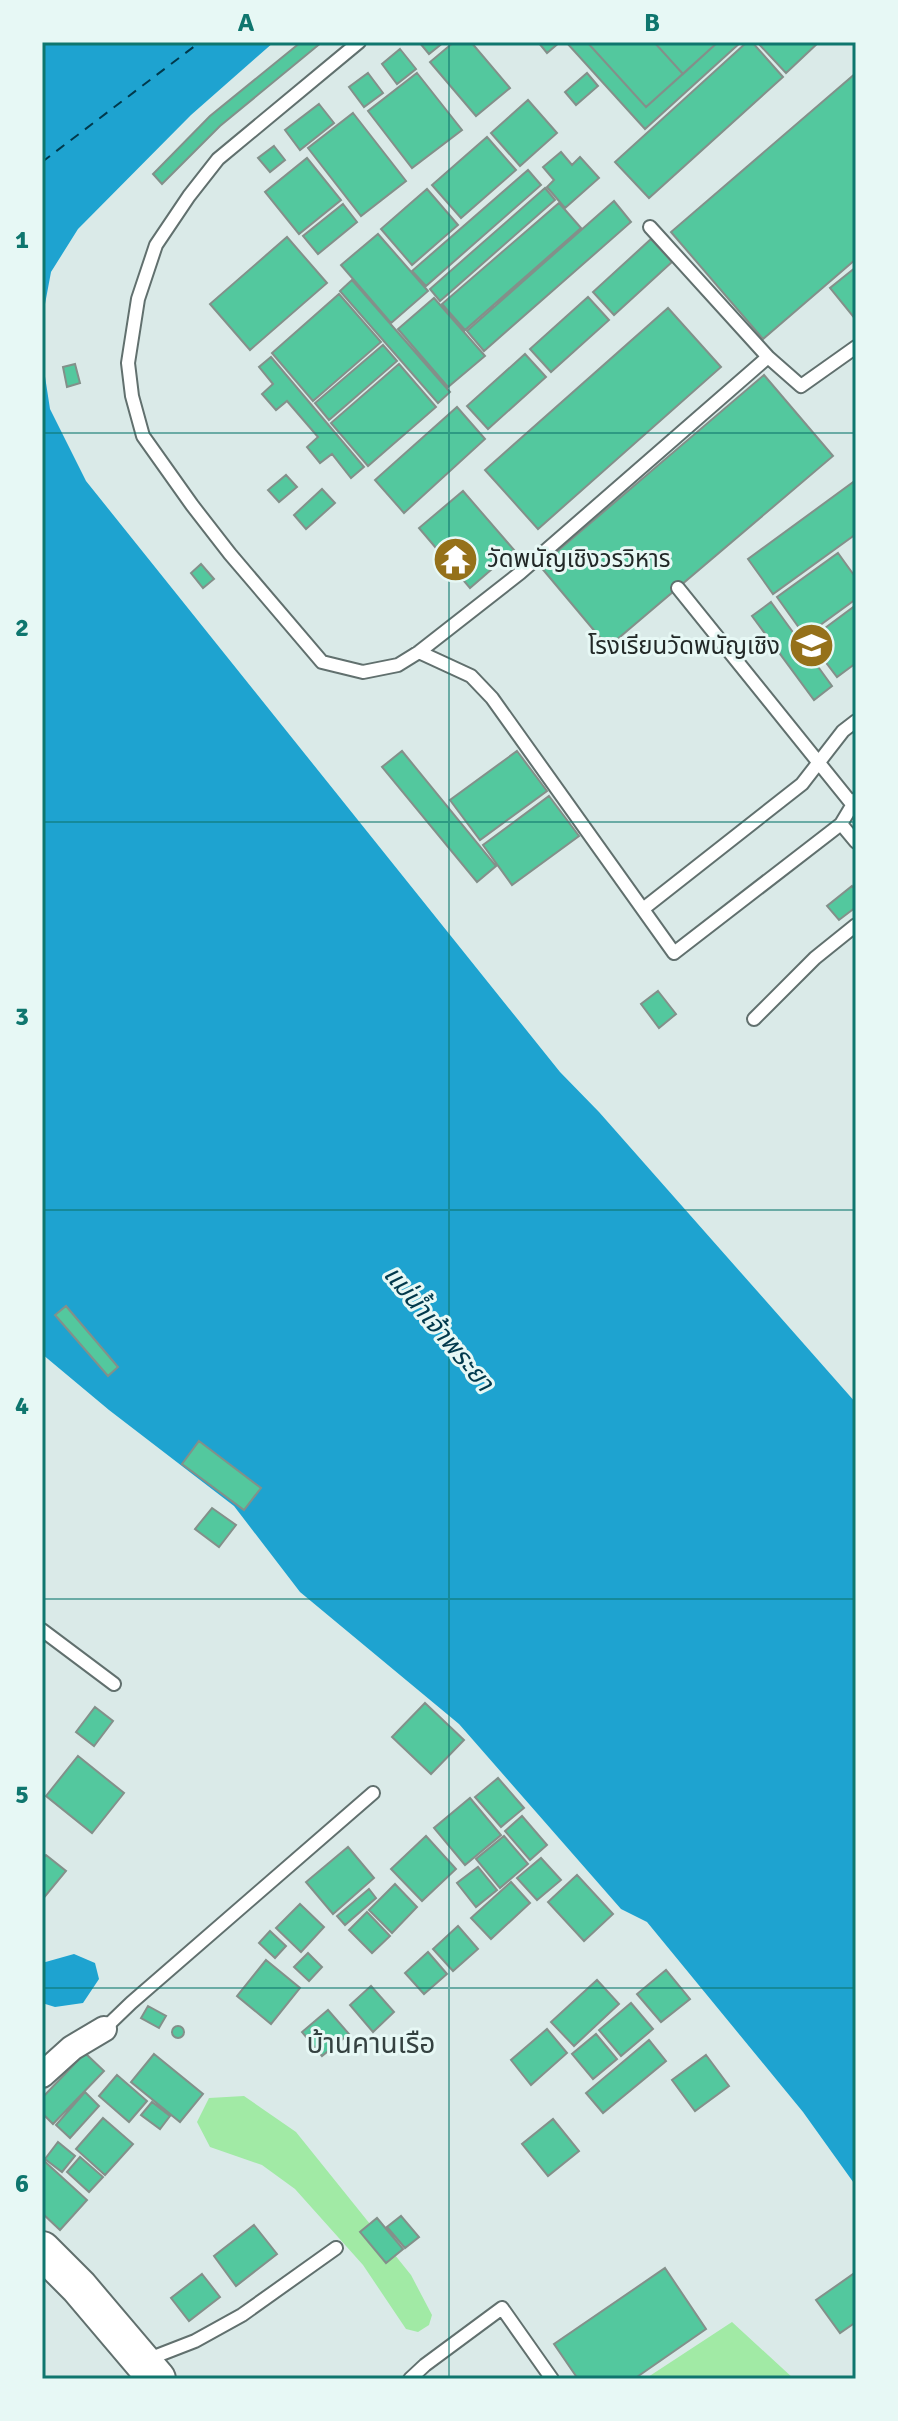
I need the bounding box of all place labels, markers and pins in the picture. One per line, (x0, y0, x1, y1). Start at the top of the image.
temple icon: วัดพนัญเชิงวรวิหาร (432, 535, 480, 583)
place label: วัดพนัญเชิงวรวิหาร (487, 544, 671, 574)
school or university icon: โรงเรียนวัดพนัญเชิง (787, 622, 835, 670)
place label: โรงเรียนวัดพนัญเชิง (588, 631, 780, 661)

